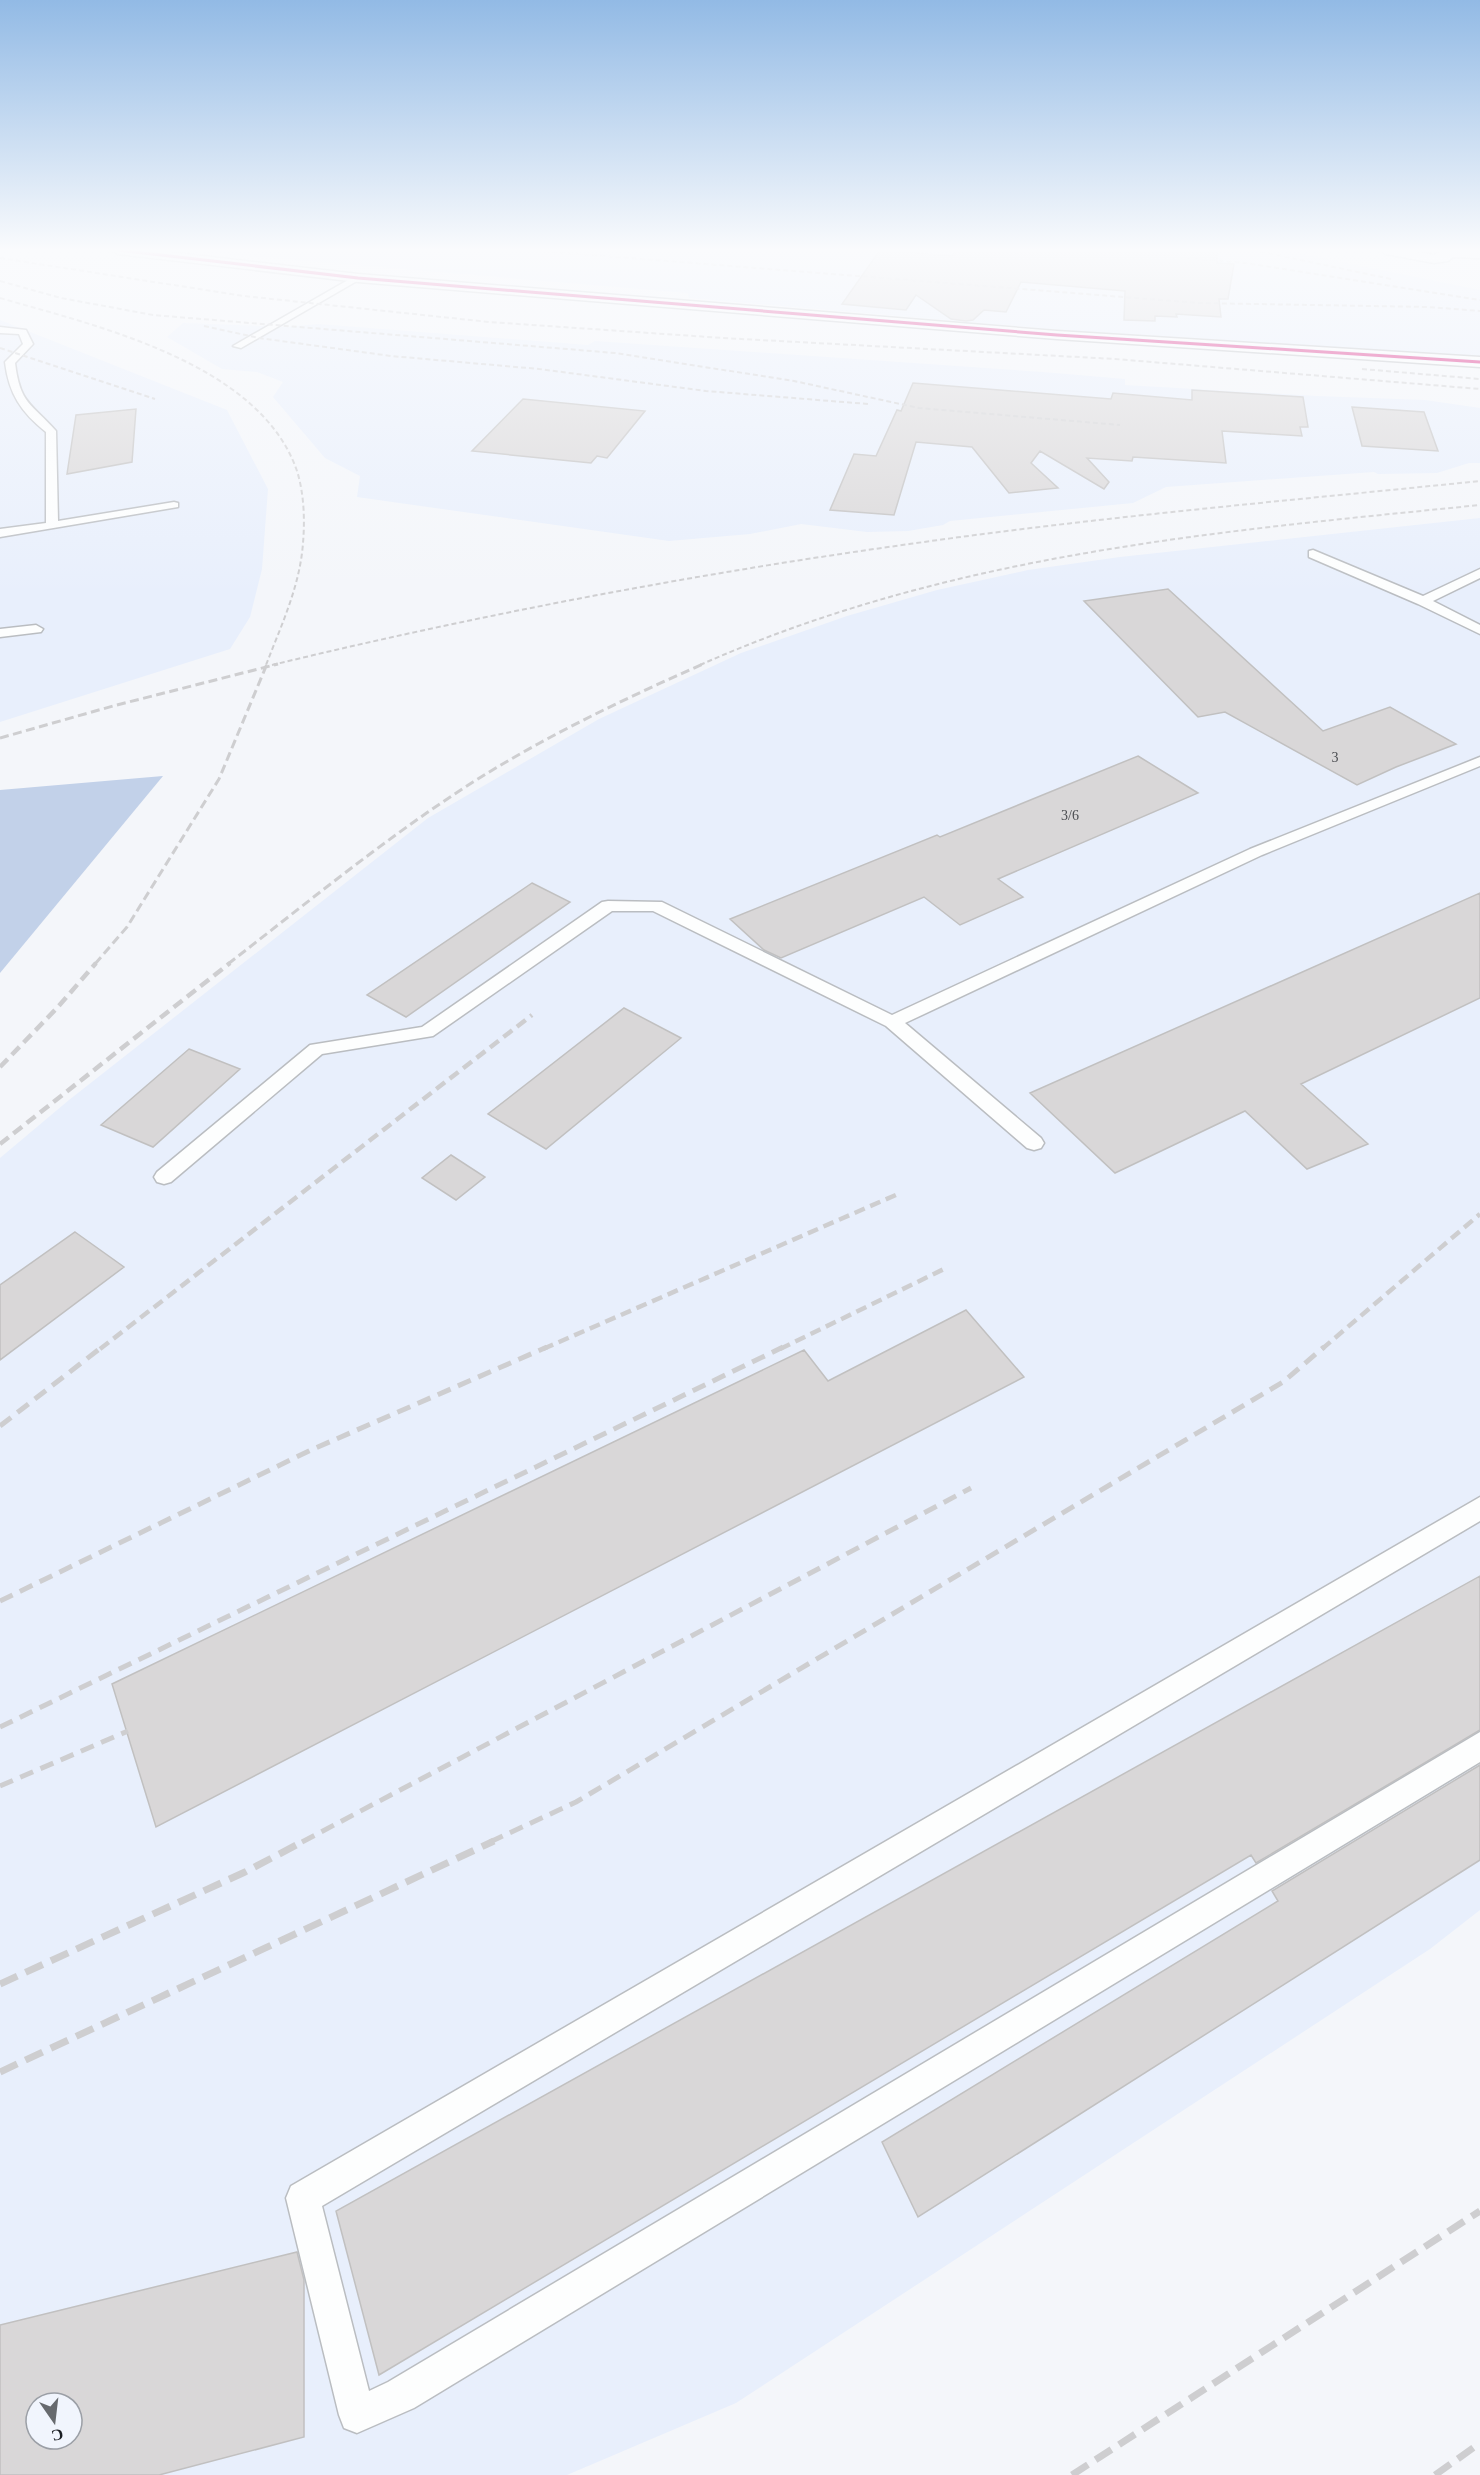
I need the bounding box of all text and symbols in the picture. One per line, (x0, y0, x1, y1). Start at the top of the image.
house number: 3 (1332, 750, 1339, 765)
house number: 3/6 (1061, 808, 1079, 823)
north arrow (24, 2391, 84, 2451)
text: С (50, 2425, 65, 2445)

